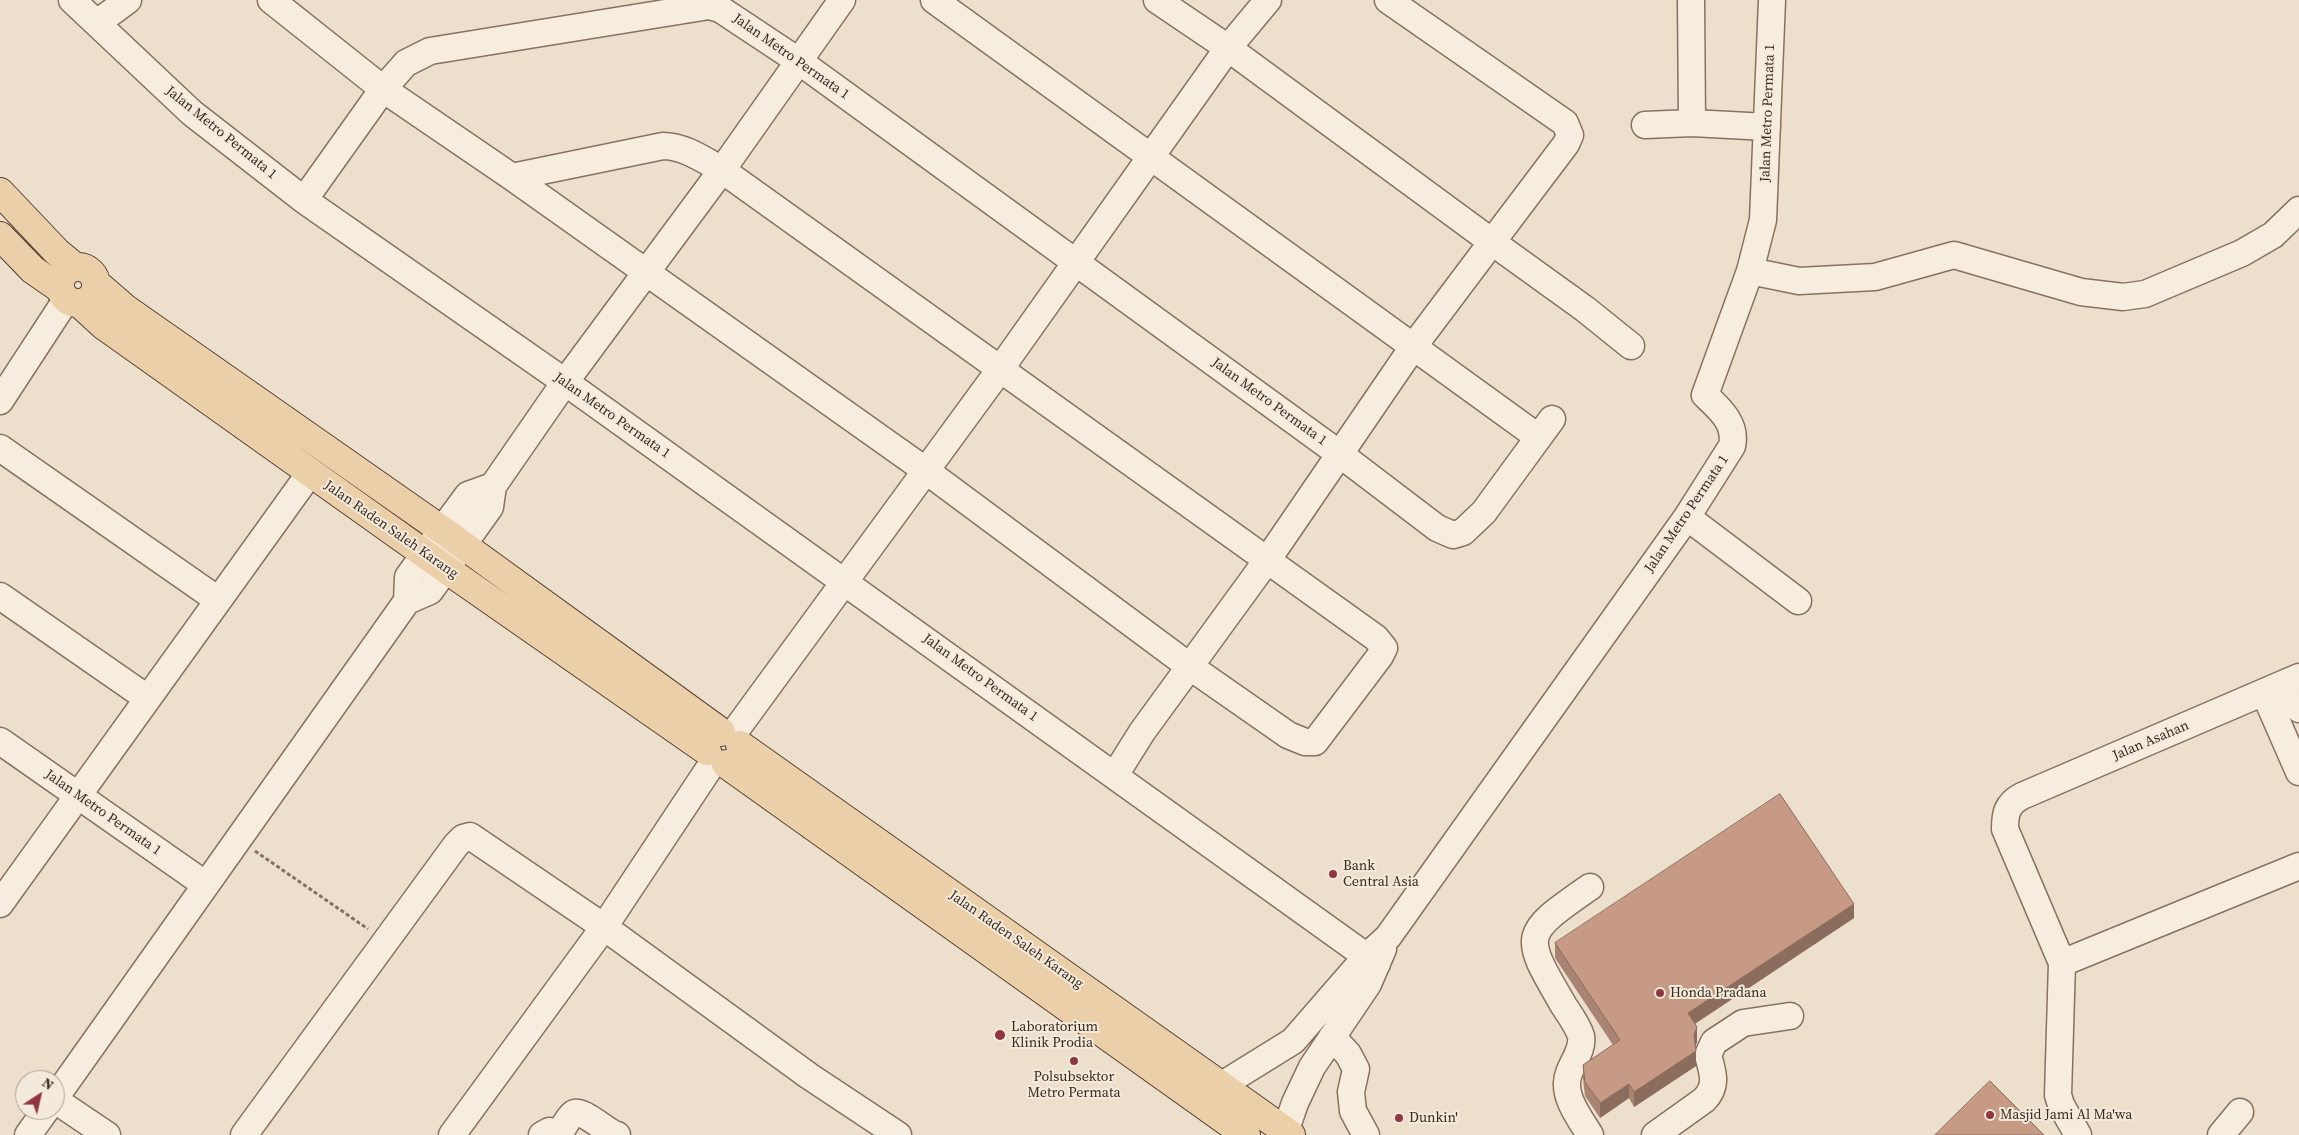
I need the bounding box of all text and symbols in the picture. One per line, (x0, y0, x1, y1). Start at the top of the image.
street label: Jalan Metro Permata 1 (730, 10, 852, 104)
street label: Jalan Metro Permata 1 (1757, 44, 1779, 182)
street label: Jalan Metro Permata 1 (162, 83, 280, 183)
street label: Jalan Metro Permata 1 (1208, 355, 1330, 449)
street label: Jalan Metro Permata 1 (551, 369, 673, 463)
street label: Jalan Metro Permata 1 (1641, 452, 1733, 576)
street label: Jalan Raden Saleh Karang (321, 477, 461, 583)
street label: Jalan Metro Permata 1 (919, 631, 1041, 725)
street label: Jalan Asahan (2110, 717, 2192, 765)
street label: Jalan Metro Permata 1 (42, 766, 164, 860)
place label: Bank Central Asia (1343, 858, 1419, 890)
marker: Bank Central Asia (1327, 868, 1339, 880)
street label: Jalan Raden Saleh Karang (946, 887, 1086, 993)
place label: Honda Pradana (1670, 985, 1767, 1001)
marker: Honda Pradana (1654, 987, 1666, 999)
place label: Laboratorium Klinik Prodia (1011, 1019, 1098, 1052)
marker: Laboratorium Klinik Prodia (993, 1028, 1007, 1042)
marker: Polsubsektor Metro Permata (1068, 1055, 1080, 1067)
place label: Polsubsektor Metro Permata (1027, 1069, 1121, 1102)
north arrow (15, 1070, 65, 1120)
text: N (38, 1072, 58, 1095)
place label: Masjid Jami Al Ma'wa (2000, 1107, 2132, 1123)
marker: Masjid Jami Al Ma'wa (1984, 1109, 1996, 1121)
place label: Dunkin' (1409, 1110, 1458, 1126)
marker: Dunkin' (1393, 1112, 1405, 1124)

